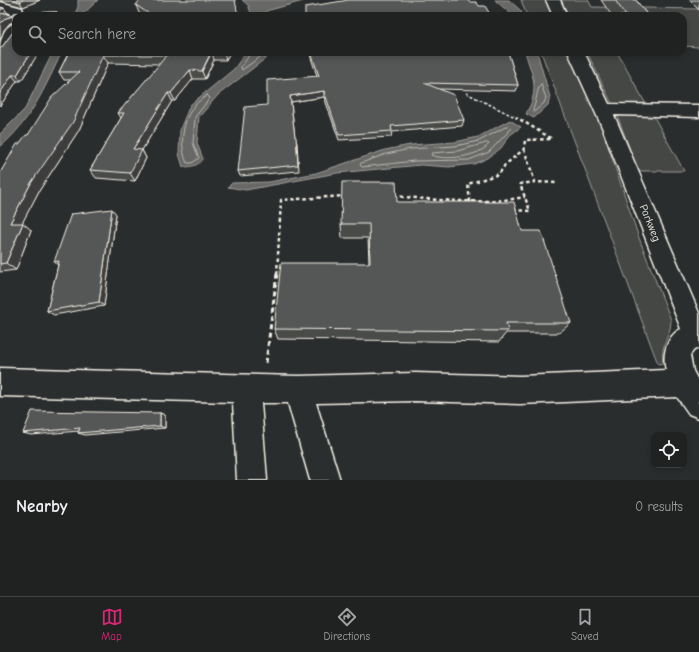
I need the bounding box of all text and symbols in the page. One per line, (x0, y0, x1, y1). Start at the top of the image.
search box (12, 12, 687, 56)
icon: search (26, 23, 48, 45)
text: Search here (58, 25, 136, 43)
street label: Parkweg (637, 203, 663, 243)
map controls (651, 432, 687, 468)
button: locate (651, 432, 687, 468)
text: Nearby (16, 497, 67, 516)
text: 0 results (635, 499, 683, 514)
tab: Map (101, 606, 123, 643)
tab: Directions (324, 606, 370, 643)
tab: Saved (571, 606, 598, 643)

